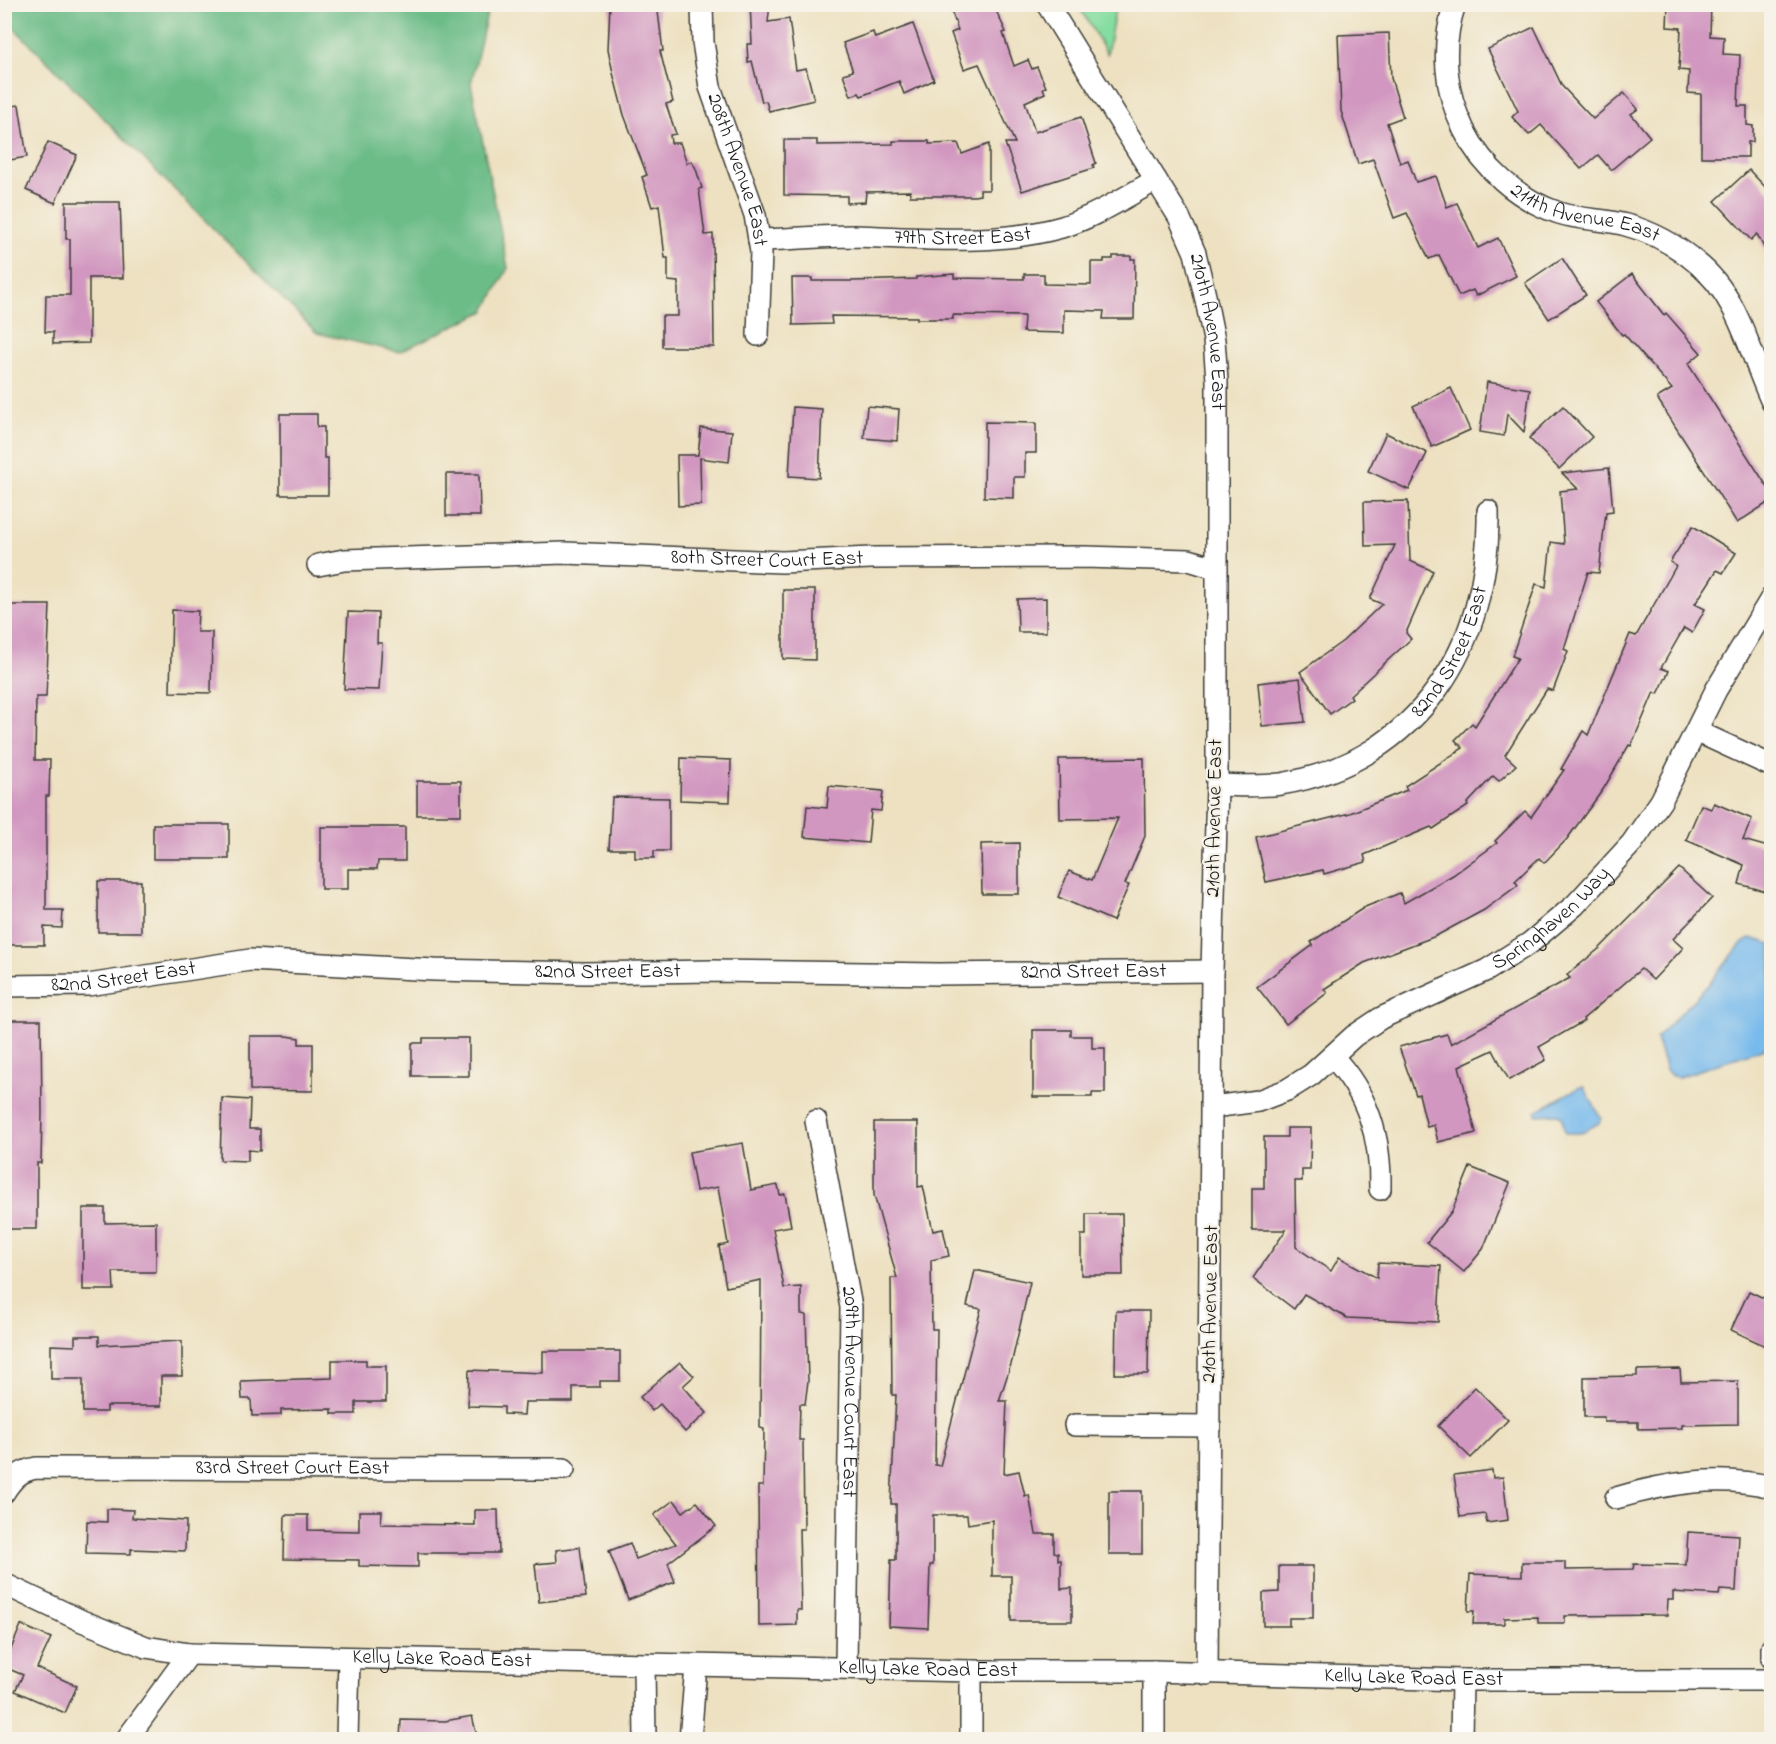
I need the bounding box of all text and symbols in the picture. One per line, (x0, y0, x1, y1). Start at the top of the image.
street label: 208th Avenue East (698, 89, 775, 249)
street label: 211th Avenue East (1504, 176, 1665, 251)
street label: 79th Street East (894, 219, 1034, 254)
street label: 210th Avenue East (1181, 250, 1232, 410)
street label: 80th Street Court East (670, 542, 864, 577)
street label: 82nd Street East (1405, 583, 1496, 725)
street label: 210th Avenue East (1199, 739, 1231, 897)
street label: Springhaven Way (1486, 860, 1619, 978)
street label: 82nd Street East (51, 954, 198, 1000)
street label: 82nd Street East (535, 956, 681, 988)
street label: 82nd Street East (1021, 956, 1167, 988)
street label: 210th Avenue East (1195, 1225, 1227, 1383)
street label: 209th Avenue Court East (832, 1284, 866, 1498)
street label: 83rd Street Court East (196, 1453, 389, 1484)
street label: Kelly Lake Road East (352, 1643, 532, 1676)
street label: Kelly Lake Road East (838, 1653, 1018, 1686)
street label: Kelly Lake Road East (1324, 1661, 1503, 1695)

